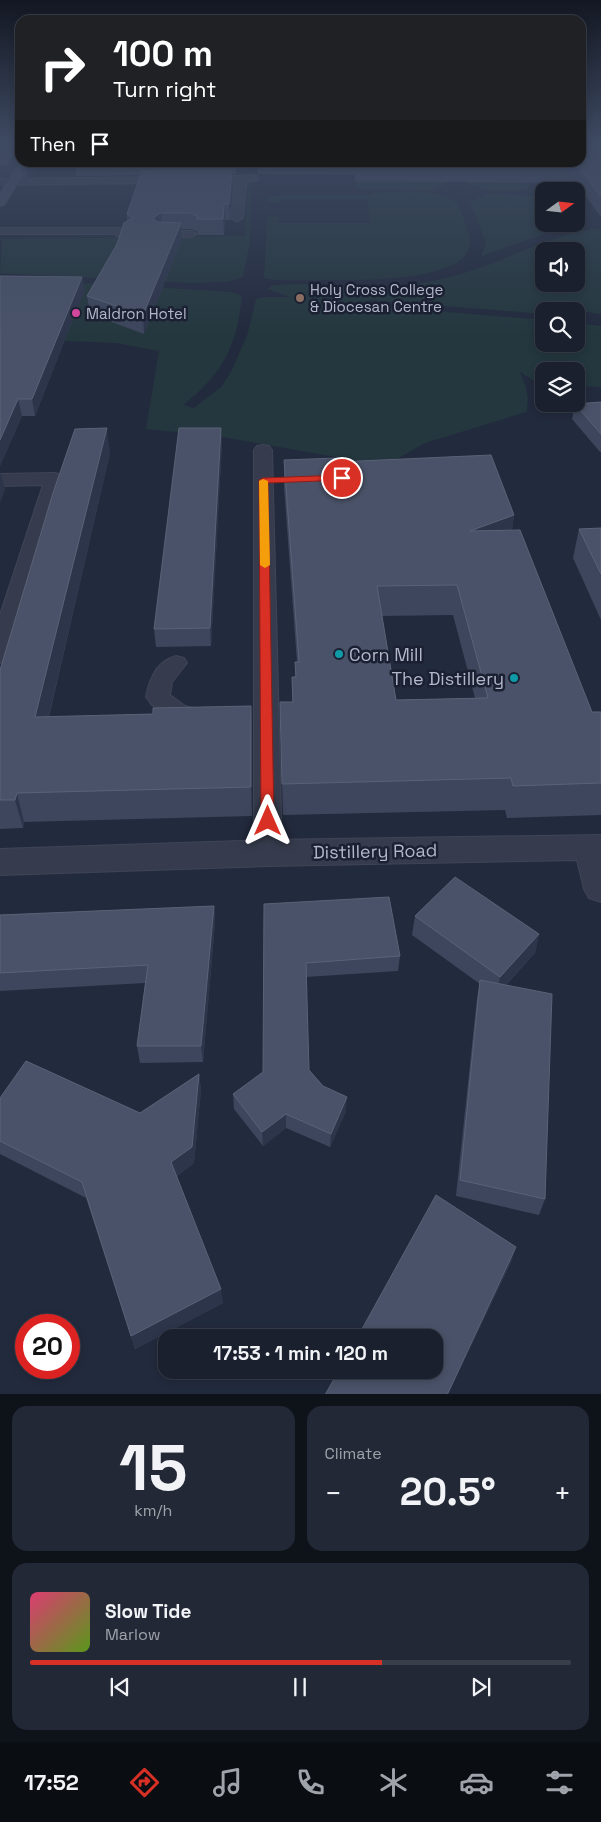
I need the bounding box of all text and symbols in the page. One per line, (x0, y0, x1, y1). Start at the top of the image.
text: 100 m (113, 32, 213, 76)
icon: right (30, 35, 95, 100)
text: Turn right (113, 75, 216, 103)
icon: arrive (86, 130, 114, 158)
text: Then (30, 132, 76, 157)
north arrow (535, 182, 585, 232)
map controls (535, 182, 585, 412)
button: sound (535, 242, 585, 292)
place label: Holy Cross College & Diocesan Centre (310, 280, 444, 316)
marker: Holy Cross College & Diocesan Centre (294, 292, 306, 304)
button: search (535, 302, 585, 352)
place label: Maldron Hotel (86, 304, 187, 323)
marker: Maldron Hotel (70, 307, 82, 319)
button: layers (535, 362, 585, 412)
pin (321, 457, 363, 499)
icon: arrive (328, 464, 356, 492)
place label: Corn Mill (349, 643, 423, 666)
marker: Corn Mill (333, 648, 345, 660)
place label: The Distillery (392, 667, 504, 690)
marker: The Distillery (508, 672, 520, 684)
position arrow (241, 794, 293, 846)
street label: Distillery Road (313, 838, 437, 864)
speed limit sign: 20 (15, 1314, 80, 1379)
text: 17:53 · 1 min · 120 m (213, 1341, 388, 1366)
text: 15 (119, 1426, 187, 1509)
text: Climate (325, 1443, 382, 1464)
text: 20.5° (400, 1468, 496, 1516)
text: − (325, 1475, 342, 1511)
text: + (554, 1475, 571, 1511)
text: km/h (134, 1500, 172, 1521)
text: Slow Tide (105, 1599, 191, 1624)
text: Marlow (105, 1624, 161, 1645)
icon: previous (106, 1673, 134, 1701)
icon: pause (286, 1673, 314, 1701)
icon: next (467, 1673, 495, 1701)
icon: directions (127, 1765, 162, 1800)
icon: music (210, 1765, 245, 1800)
icon: phone (293, 1765, 328, 1800)
icon: climate (376, 1765, 411, 1800)
icon: car (459, 1765, 494, 1800)
icon: filters (542, 1765, 577, 1800)
text: 17:52 (24, 1768, 79, 1796)

